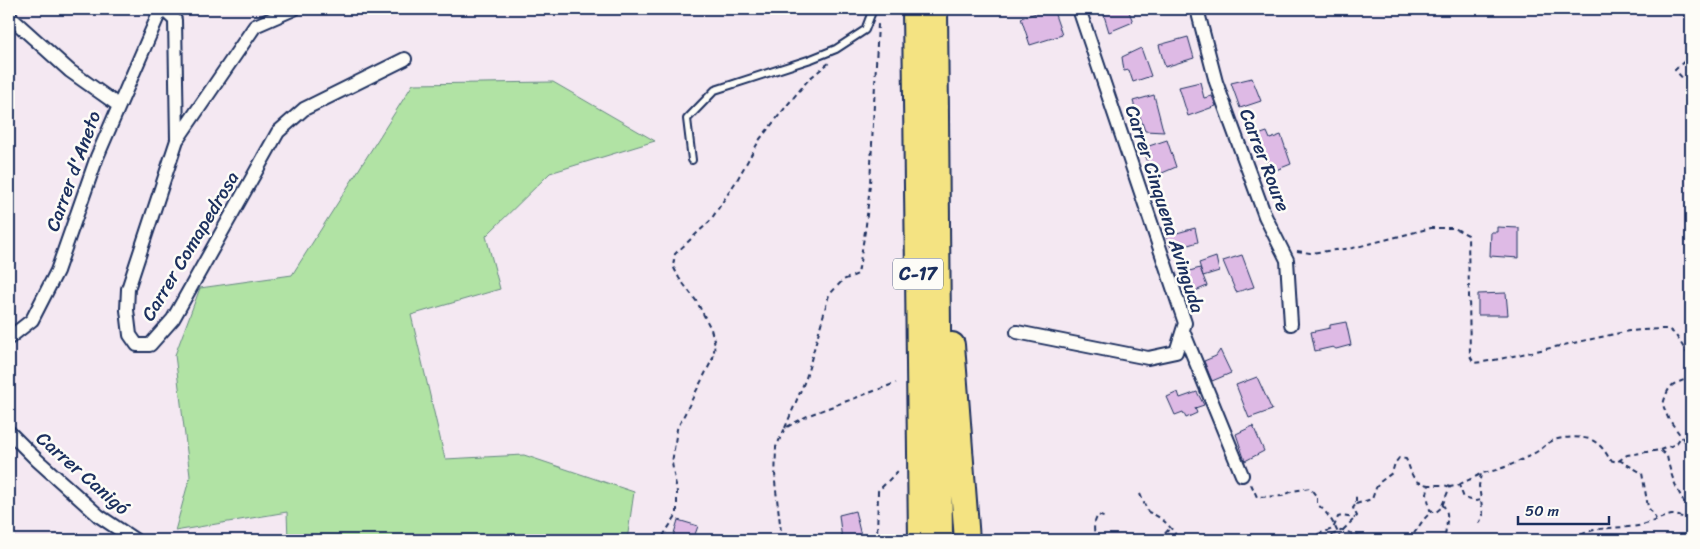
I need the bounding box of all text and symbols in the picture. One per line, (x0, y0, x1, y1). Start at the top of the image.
street label: Carrer Cinquena Avinguda (1116, 101, 1214, 318)
street label: Carrer Roure (1230, 104, 1300, 217)
street label: Carrer d'Aneto (36, 106, 110, 236)
street label: Carrer Comapedrosa (132, 164, 248, 327)
road number: C-17 (893, 258, 943, 290)
street label: Carrer Canigó (29, 423, 138, 524)
scale bar (1518, 494, 1609, 526)
text: 50 m (1525, 498, 1560, 524)

